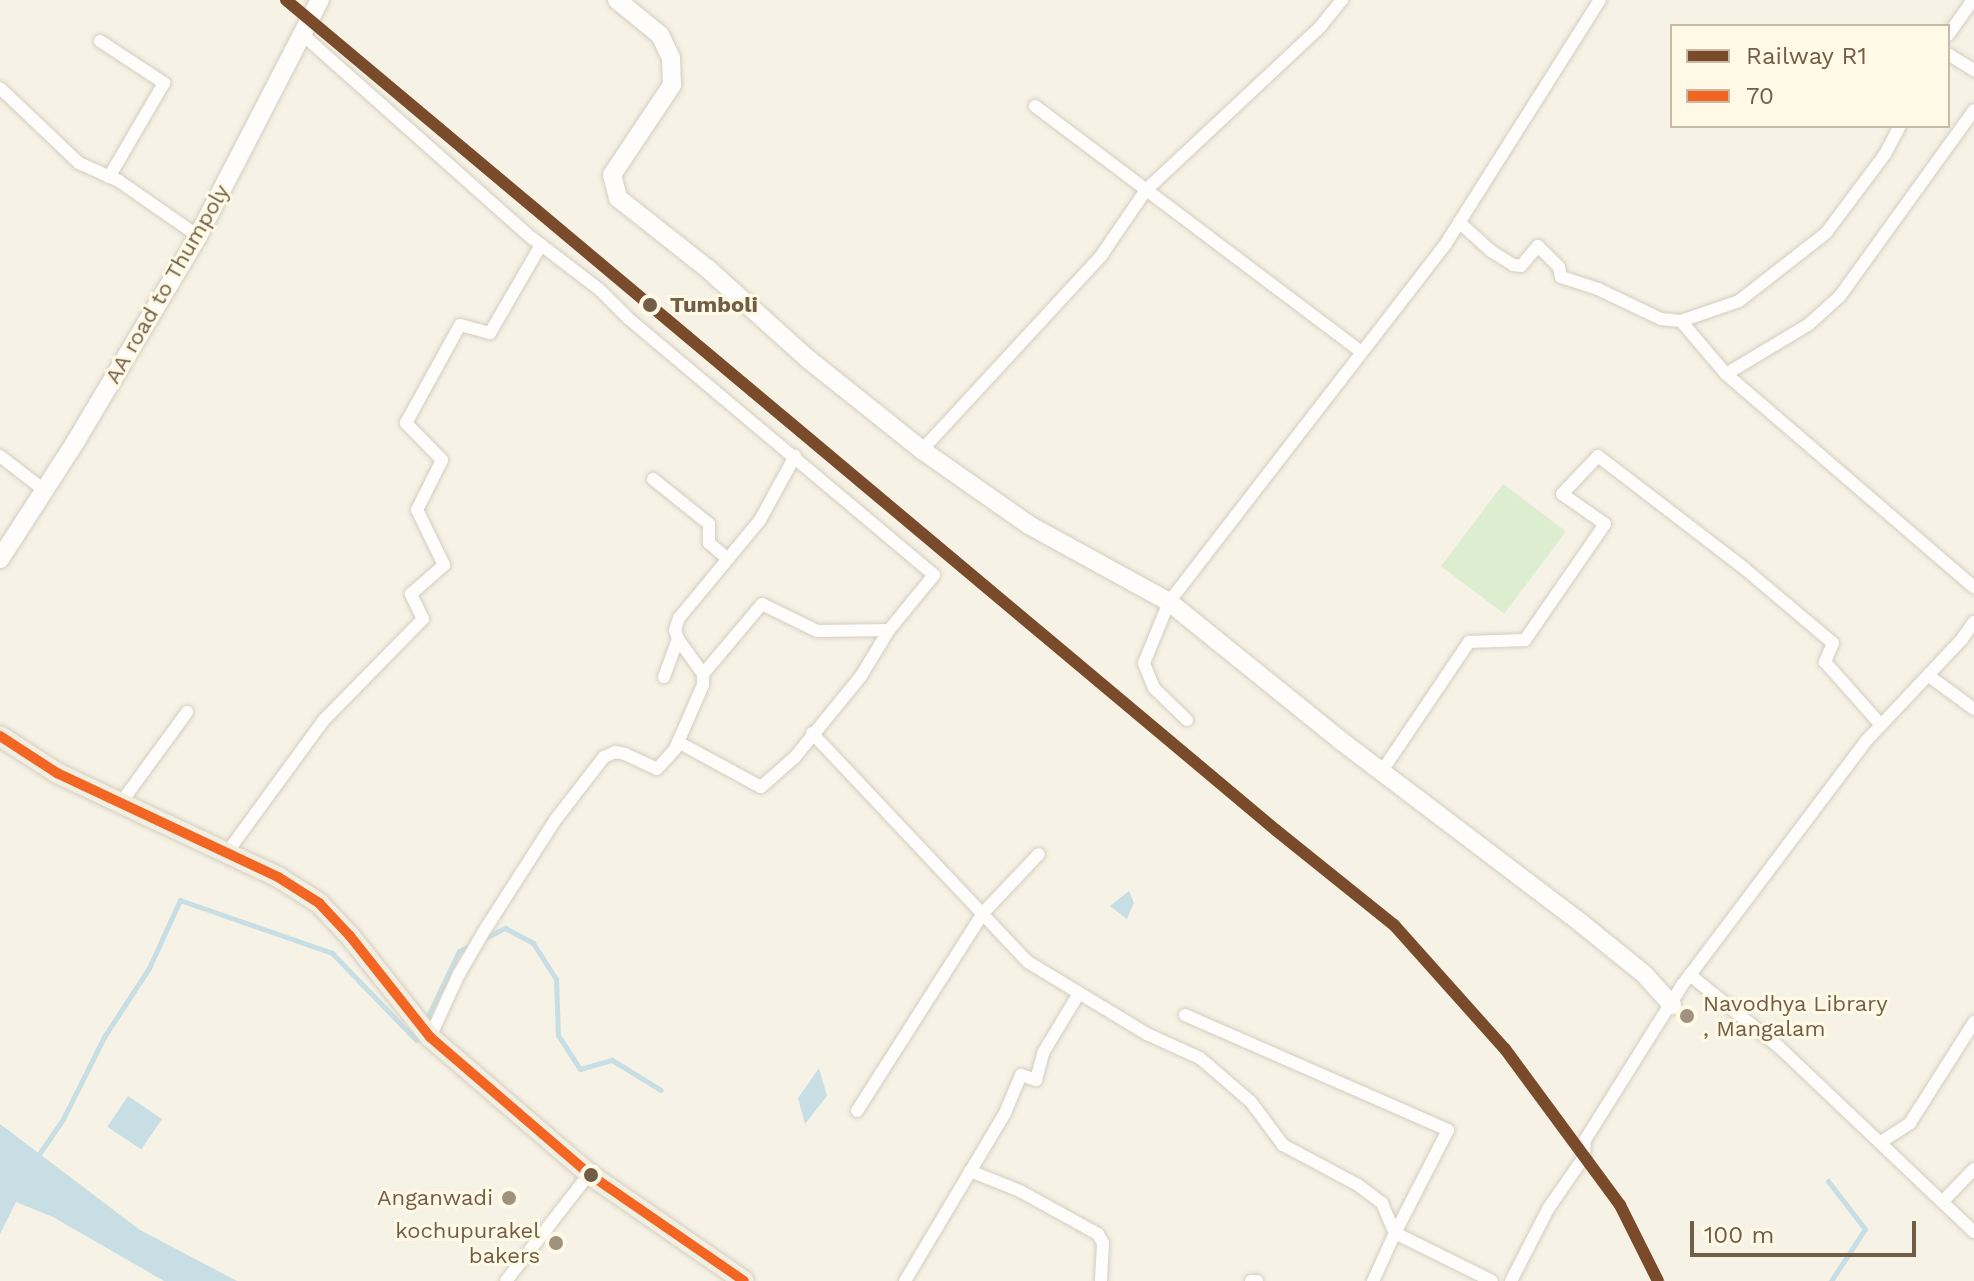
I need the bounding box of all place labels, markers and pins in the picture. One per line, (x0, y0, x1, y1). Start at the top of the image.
marker: Tumboli (637, 292, 663, 318)
place label: Tumboli (670, 292, 758, 318)
place label: Navodhya Library , Mangalam (1703, 990, 1888, 1042)
marker: Navodhya Library , Mangalam (1678, 1007, 1696, 1025)
unlabelled marker (583, 1167, 599, 1183)
place label: Anganwadi (377, 1185, 493, 1211)
marker: Anganwadi (500, 1189, 518, 1207)
place label: kochupurakel bakers (395, 1217, 540, 1268)
marker: kochupurakel bakers (547, 1234, 565, 1252)

